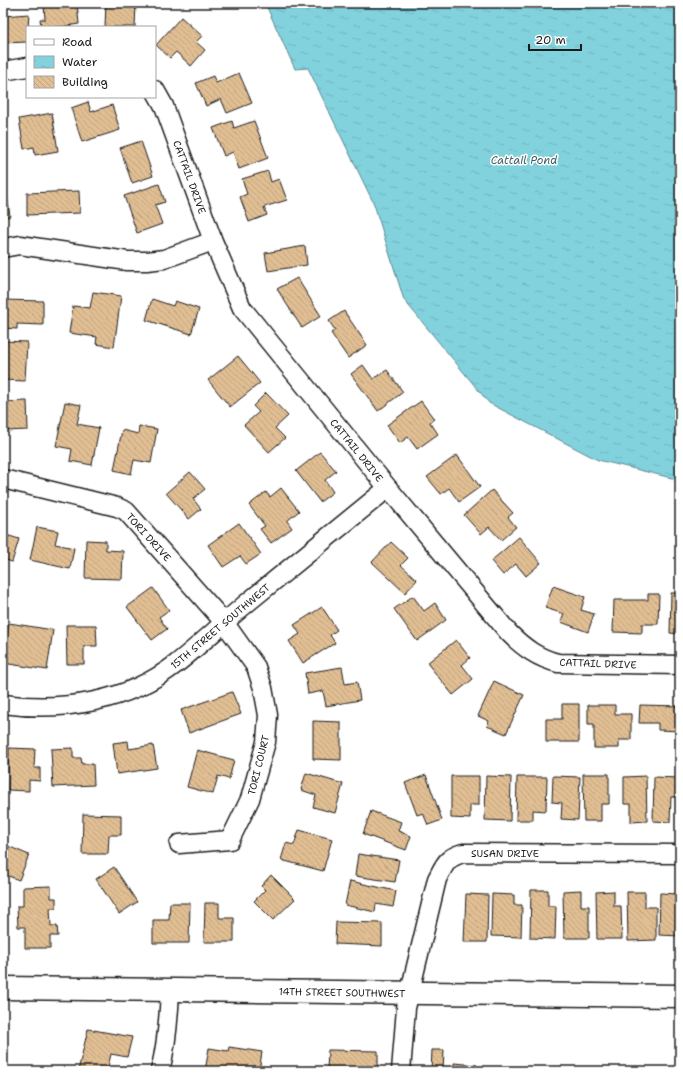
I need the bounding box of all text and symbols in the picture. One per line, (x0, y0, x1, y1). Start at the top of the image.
legend (26, 26, 156, 98)
scale bar (529, 26, 581, 52)
text: 20 m (535, 32, 566, 48)
text: Road (62, 34, 93, 50)
text: Water (62, 54, 98, 70)
text: Building (62, 74, 108, 90)
street label: CATTAIL DRIVE (170, 139, 209, 216)
water label: Cattail Pond (491, 153, 557, 168)
street label: CATTAIL DRIVE (327, 416, 386, 484)
street label: TORI DRIVE (123, 510, 174, 564)
street label: 15TH STREET SOUTHWEST (168, 581, 273, 672)
street label: CATTAIL DRIVE (559, 656, 637, 671)
street label: TORI COURT (245, 734, 272, 796)
street label: SUSAN DRIVE (471, 847, 539, 860)
street label: 14TH STREET SOUTHWEST (279, 985, 405, 1000)

